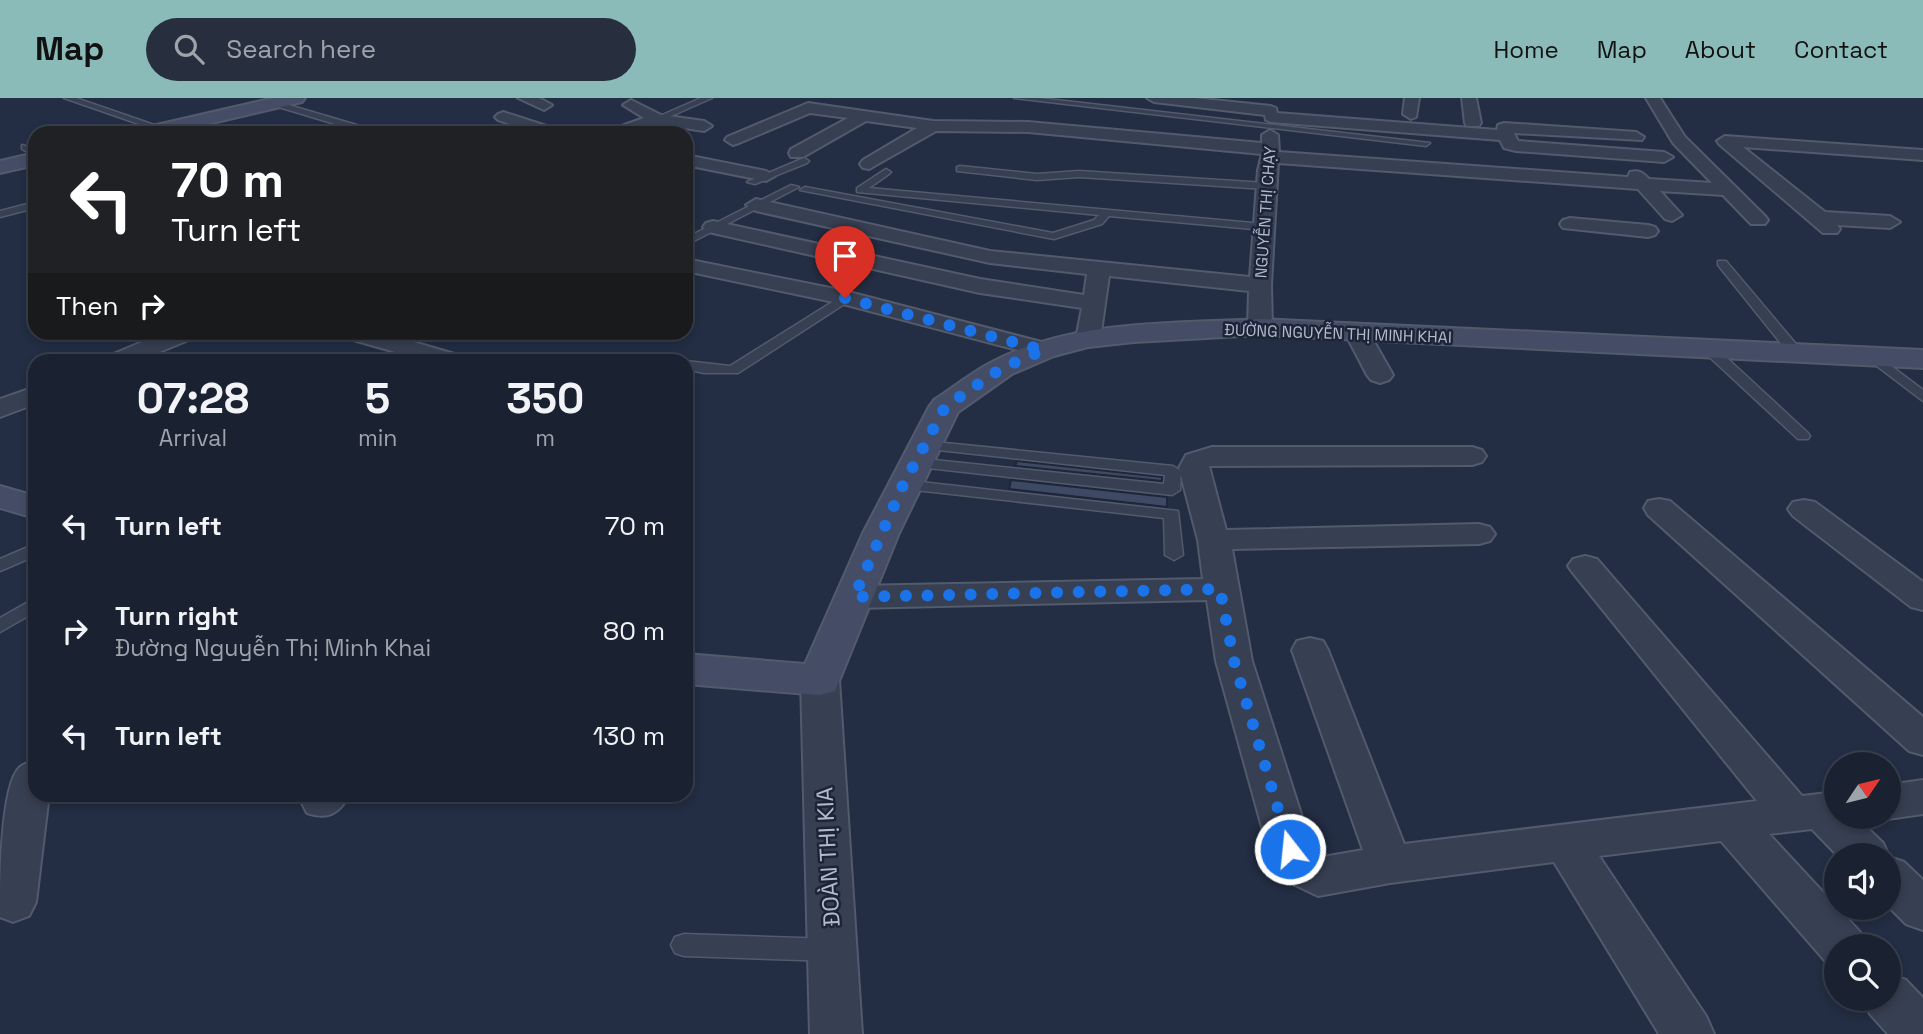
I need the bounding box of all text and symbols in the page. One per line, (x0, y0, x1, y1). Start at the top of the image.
search box (146, 18, 636, 81)
text: Map (35, 28, 104, 70)
icon: search (170, 30, 208, 68)
text: Search here (226, 32, 376, 66)
text: Home (1493, 34, 1559, 65)
text: Map (1597, 34, 1647, 65)
text: About (1685, 34, 1756, 65)
text: Contact (1794, 34, 1888, 65)
street label: NGUYỄN THỊ CHẠY (1249, 145, 1281, 279)
text: 70 m (171, 149, 284, 211)
icon: left (56, 154, 147, 245)
text: Turn left (171, 210, 301, 250)
pin (815, 226, 875, 298)
icon: arrive (826, 237, 864, 275)
icon: right (133, 287, 171, 325)
text: Then (56, 289, 119, 323)
street label: ĐƯỜNG NGUYỄN THỊ MINH KHAI (1224, 318, 1452, 348)
text: 07:28 (137, 372, 249, 425)
text: 5 (365, 372, 390, 425)
text: 350 (506, 372, 584, 425)
text: Arrival (159, 423, 227, 453)
text: min (358, 423, 397, 453)
text: m (535, 423, 555, 453)
icon: left (56, 507, 94, 545)
text: Turn left (115, 509, 222, 543)
text: 70 m (605, 509, 665, 543)
text: Turn right (115, 599, 239, 633)
icon: right (56, 612, 94, 650)
text: 80 m (603, 614, 665, 648)
text: Đường Nguyễn Thị Minh Khai (115, 633, 431, 663)
icon: left (56, 717, 94, 755)
text: Turn left (115, 719, 222, 753)
text: 130 m (593, 719, 665, 753)
north arrow (1824, 752, 1900, 830)
map controls (1824, 752, 1901, 1011)
street label: ĐOÀN THỊ KIA (809, 786, 847, 928)
position arrow (1253, 812, 1327, 886)
button: sound (1824, 843, 1901, 920)
button: search (1824, 934, 1901, 1011)

